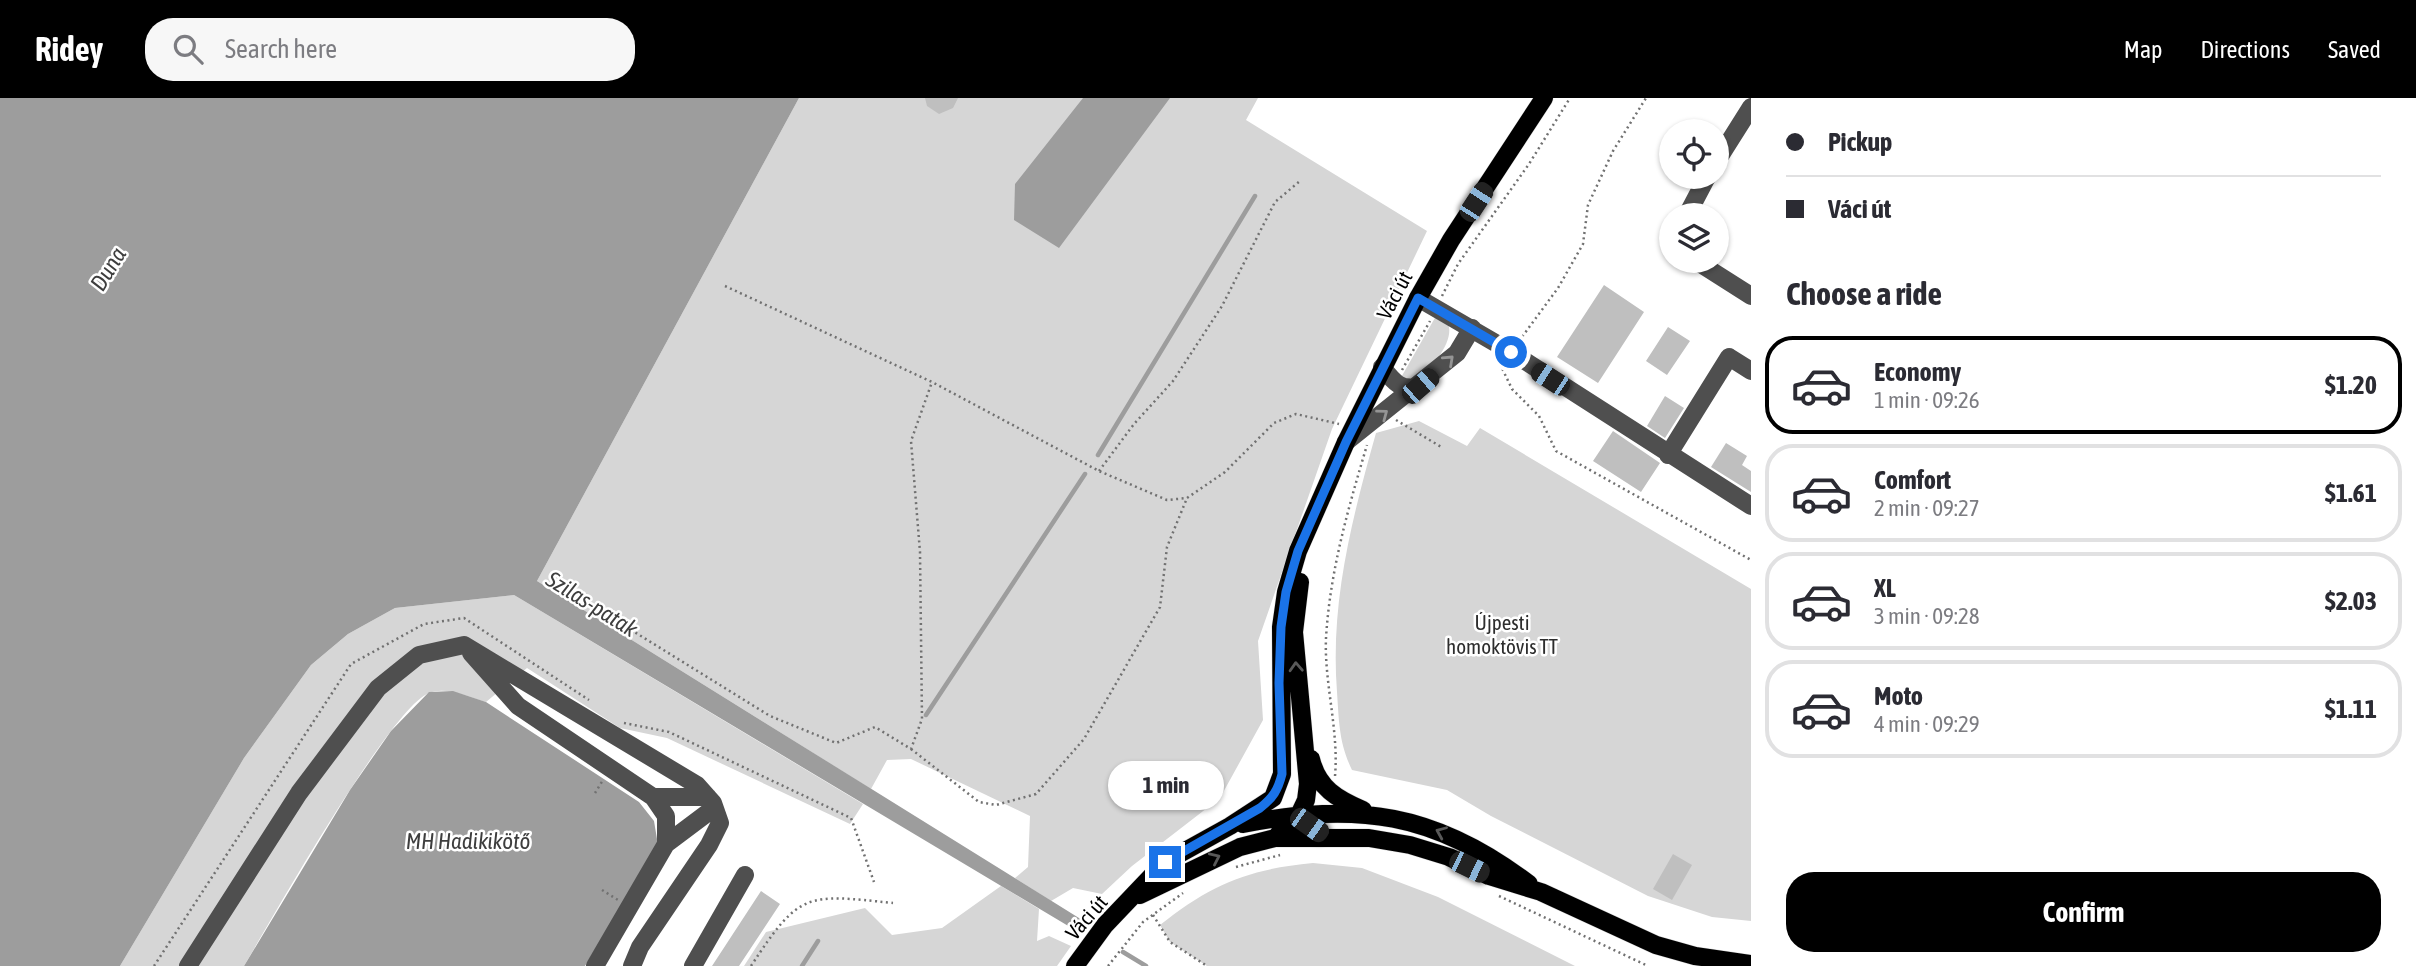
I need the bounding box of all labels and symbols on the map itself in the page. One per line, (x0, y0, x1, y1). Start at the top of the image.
car (1456, 179, 1497, 225)
water label: Duna (85, 242, 131, 295)
street label: Váci út (1371, 267, 1417, 323)
route start (1495, 336, 1527, 368)
one-way arrow (1441, 355, 1454, 368)
car (1527, 359, 1574, 399)
car (1398, 364, 1443, 408)
one-way arrow (1375, 410, 1388, 422)
water label: Szilas-patak (541, 565, 643, 643)
park label: Újpesti homoktövis TT (1446, 610, 1558, 658)
one-way arrow (1289, 662, 1304, 673)
callout: 1 min (1107, 760, 1223, 810)
car (1286, 804, 1333, 846)
one-way arrow (1435, 827, 1447, 841)
water label: MH Hadikikötő (406, 828, 530, 854)
route end (1149, 846, 1181, 878)
car (1446, 848, 1493, 886)
one-way arrow (1208, 852, 1220, 866)
street label: Váci út (1060, 890, 1112, 944)

